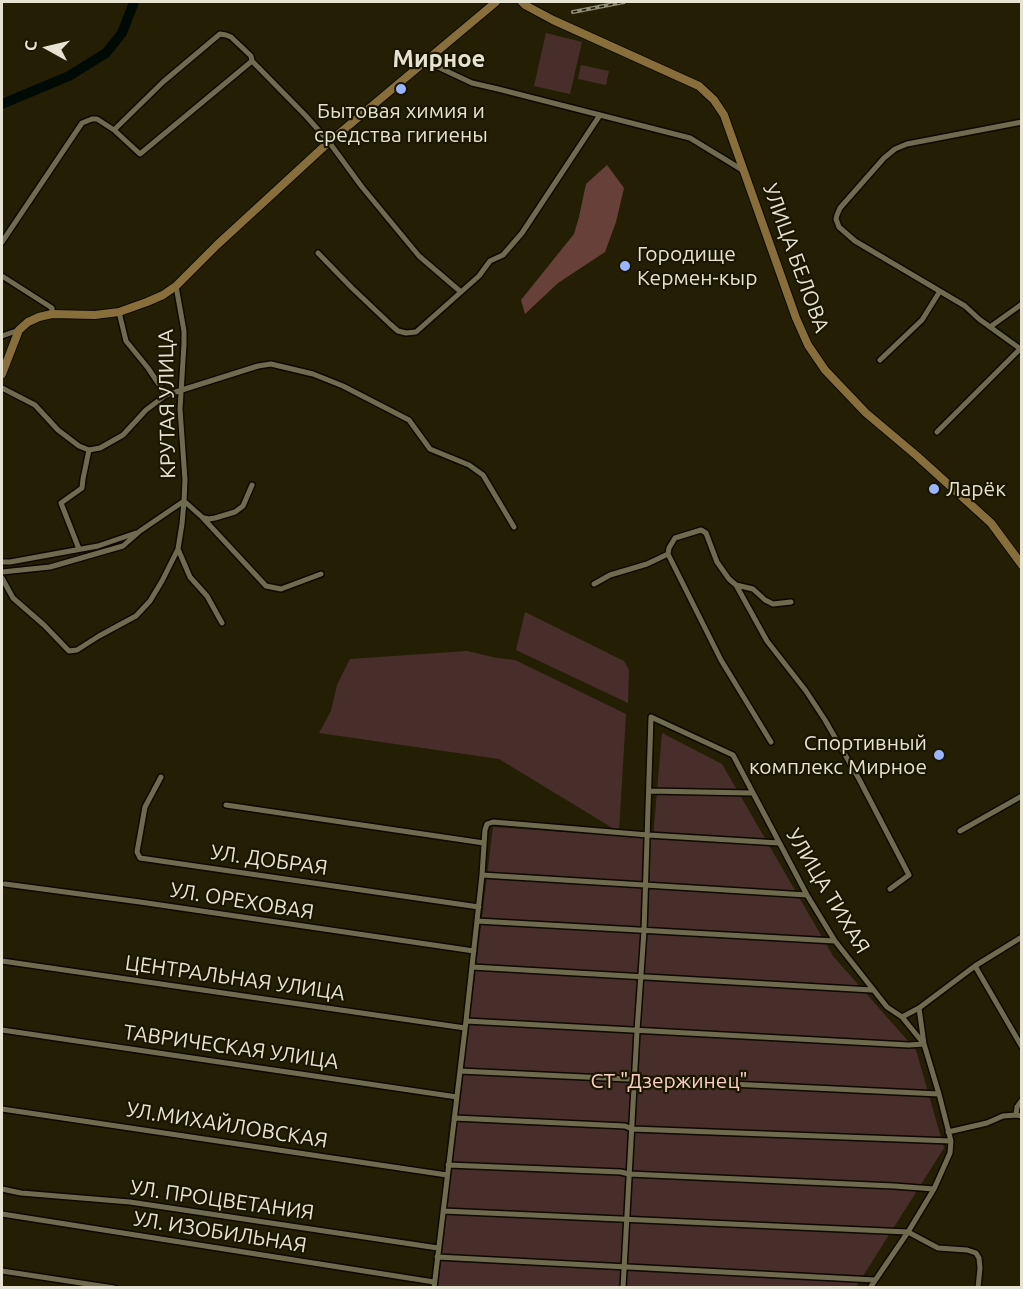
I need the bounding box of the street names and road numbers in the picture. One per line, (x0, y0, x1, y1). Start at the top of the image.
street label: УЛИЦА БЕЛОВА (757, 180, 835, 336)
street label: КРУТАЯ УЛИЦА (153, 329, 181, 479)
street label: УЛИЦА ТИХАЯ (781, 824, 875, 958)
street label: УЛ. ДОБРАЯ (209, 839, 329, 881)
street label: УЛ. ОРЕХОВАЯ (168, 877, 316, 925)
street label: ЦЕНТРАЛЬНАЯ УЛИЦА (124, 950, 346, 1006)
street label: ТАВРИЧЕСКАЯ УЛИЦА (122, 1019, 340, 1075)
street label: УЛ.МИХАЙЛОВСКАЯ (124, 1097, 330, 1153)
street label: УЛ. ПРОЦВЕТАНИЯ (128, 1175, 316, 1225)
street label: УЛ. ИЗОБИЛЬНАЯ (132, 1206, 308, 1258)

